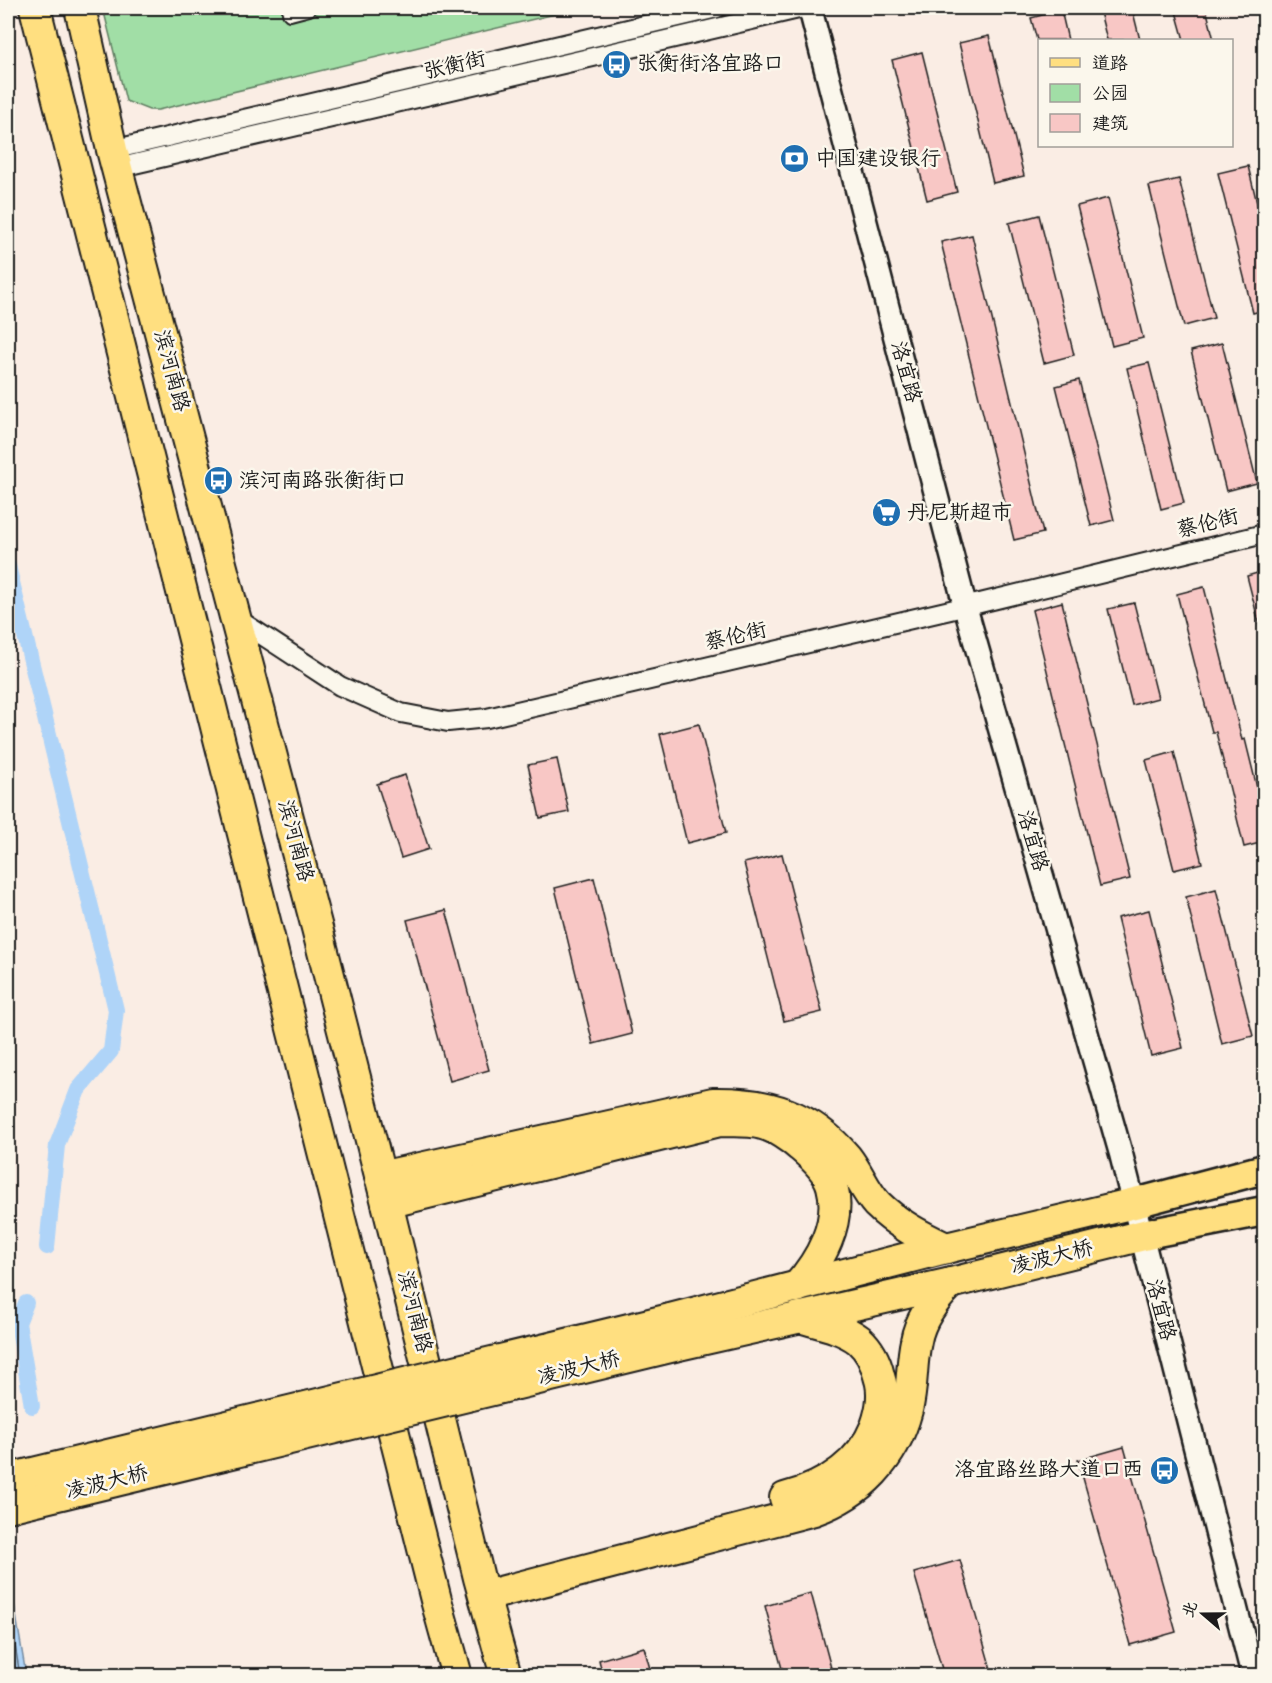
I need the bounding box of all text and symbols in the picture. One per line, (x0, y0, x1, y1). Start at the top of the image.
legend (1038, 39, 1233, 147)
street label: 张衡街 (421, 43, 489, 89)
bus stop icon: 张衡街洛宜路口 (600, 48, 632, 80)
place label: 张衡街洛宜路口 (637, 48, 784, 81)
text: 道路 (1092, 50, 1128, 79)
text: 公园 (1092, 80, 1128, 109)
text: 建筑 (1092, 110, 1128, 139)
bank icon: 中国建设银行 (778, 143, 810, 175)
place label: 中国建设银行 (815, 143, 941, 176)
street label: 滨河南路 (144, 326, 198, 416)
street label: 洛宜路 (881, 337, 929, 407)
bus stop icon: 滨河南路张衡街口 (202, 465, 234, 497)
place label: 滨河南路张衡街口 (239, 465, 407, 498)
supermarket icon: 丹尼斯超市 (870, 497, 902, 529)
place label: 丹尼斯超市 (907, 497, 1012, 530)
street label: 蔡伦街 (1173, 500, 1243, 548)
street label: 蔡伦街 (702, 614, 770, 660)
street label: 滨河南路 (268, 796, 322, 886)
street label: 洛宜路 (1007, 806, 1057, 876)
street label: 凌波大桥 (1007, 1232, 1097, 1284)
street label: 滨河南路 (388, 1267, 440, 1357)
street label: 洛宜路 (1136, 1275, 1184, 1345)
street label: 凌波大桥 (534, 1343, 624, 1395)
place label: 洛宜路丝路大道口西 (954, 1454, 1143, 1487)
bus stop icon: 洛宜路丝路大道口西 (1148, 1454, 1180, 1486)
street label: 凌波大桥 (62, 1457, 152, 1509)
north arrow (1173, 1584, 1233, 1644)
text: 北 (1176, 1598, 1205, 1621)

